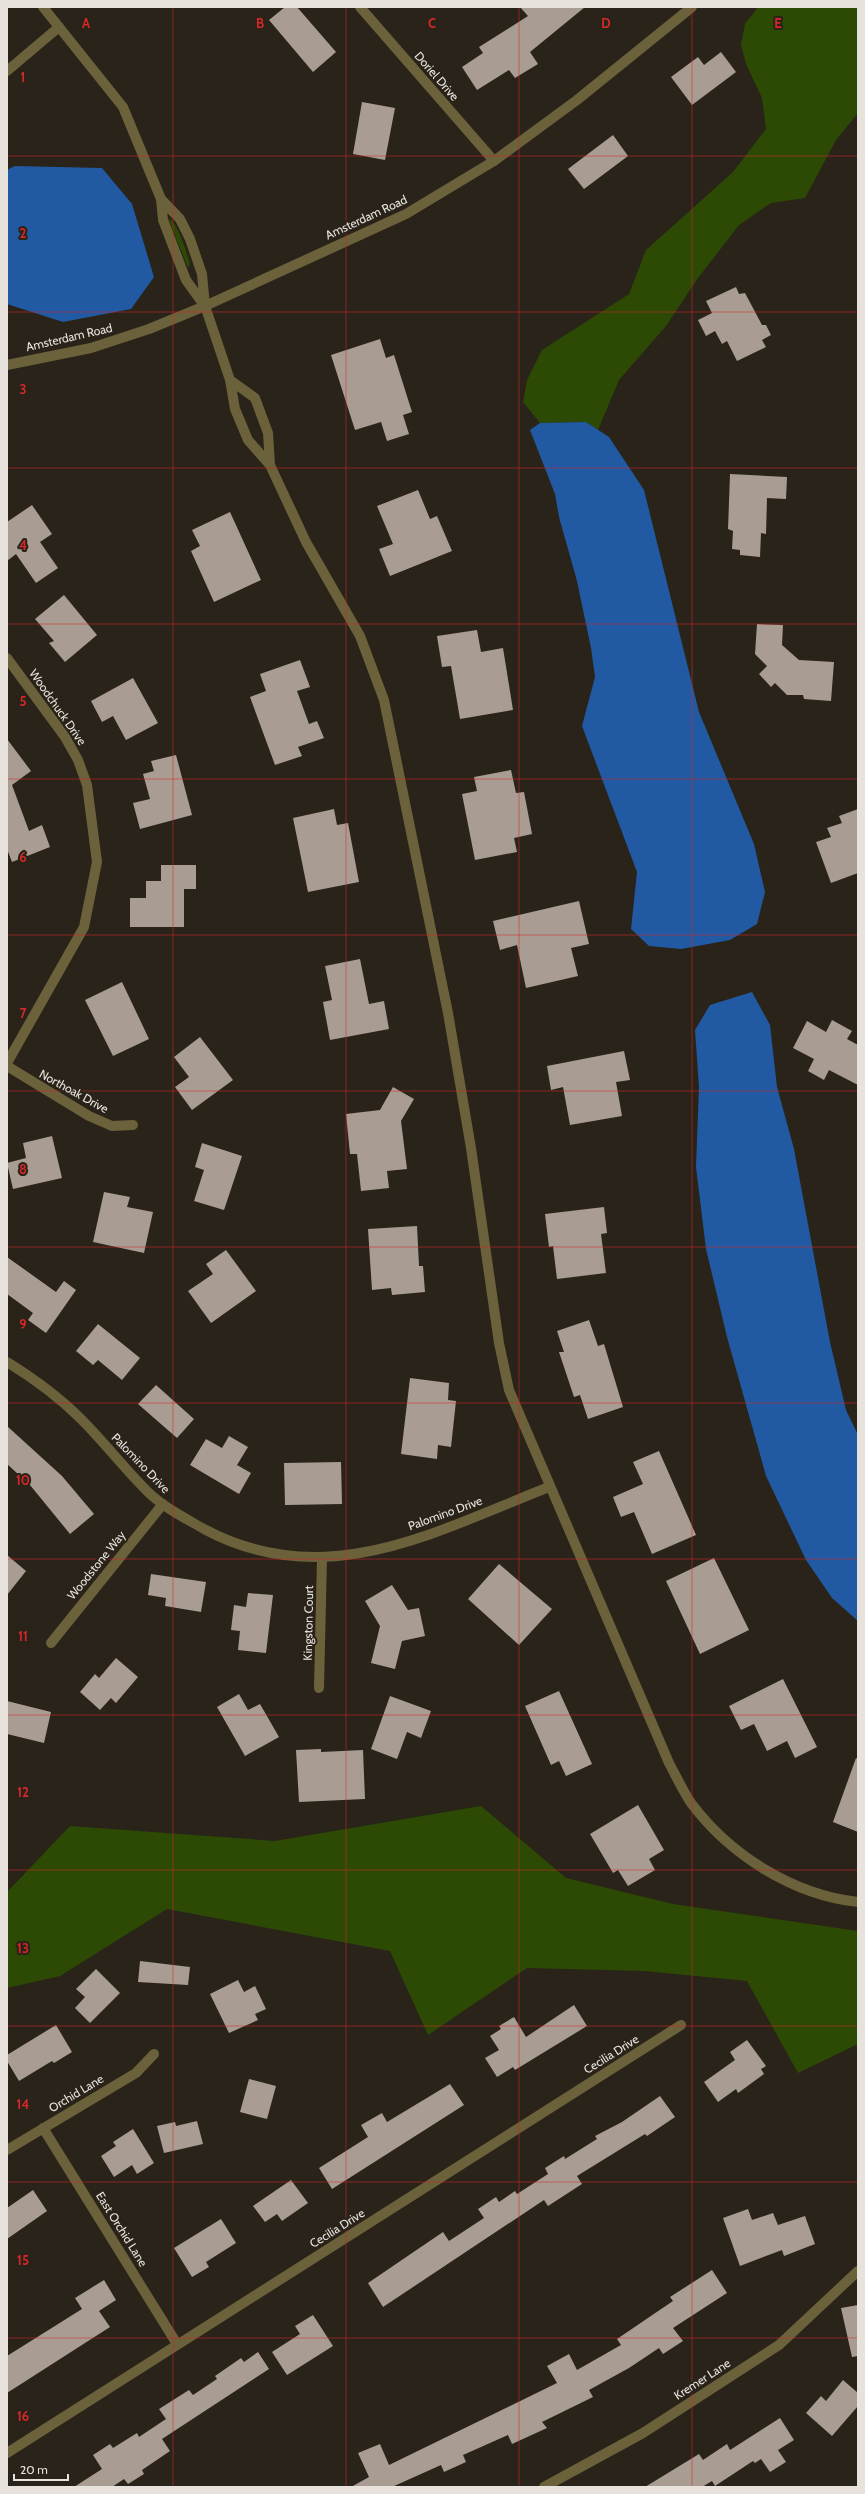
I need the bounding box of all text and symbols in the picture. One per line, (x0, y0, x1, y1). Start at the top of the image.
text: A (82, 15, 91, 31)
text: B (256, 15, 264, 31)
text: C (428, 15, 436, 31)
text: D (601, 15, 611, 31)
text: E (774, 15, 782, 31)
street label: Doriel Drive (412, 48, 462, 104)
text: 1 (21, 69, 25, 85)
street label: Amsterdam Road (323, 192, 409, 242)
text: 2 (20, 225, 27, 241)
street label: Amsterdam Road (24, 320, 114, 354)
text: 3 (19, 381, 27, 397)
text: 4 (19, 537, 27, 553)
street label: Woodchuck Drive (26, 666, 90, 748)
text: 5 (20, 693, 27, 709)
text: 6 (19, 849, 27, 865)
text: 7 (20, 1005, 27, 1021)
street label: Northoak Drive (37, 1066, 111, 1116)
text: 8 (19, 1161, 27, 1177)
text: 9 (19, 1316, 27, 1332)
street label: Palomino Drive (109, 1430, 173, 1496)
text: 10 (16, 1472, 30, 1488)
street label: Palomino Drive (406, 1493, 484, 1533)
street label: Woodstone Way (64, 1528, 128, 1602)
street label: Kingston Court (300, 1585, 316, 1661)
text: 11 (18, 1628, 28, 1644)
text: 12 (17, 1784, 29, 1800)
text: 13 (17, 1940, 29, 1956)
street label: Cecilia Drive (581, 2031, 641, 2077)
street label: Orchid Lane (46, 2071, 106, 2115)
text: 14 (17, 2096, 29, 2112)
street label: East Orchid Lane (93, 2189, 151, 2269)
street label: Cecilia Drive (307, 2205, 367, 2251)
text: 15 (17, 2252, 29, 2268)
street label: Kremer Lane (671, 2355, 733, 2403)
text: 16 (17, 2408, 29, 2424)
scale bar (14, 2456, 68, 2482)
text: 20 m (20, 2462, 48, 2477)

